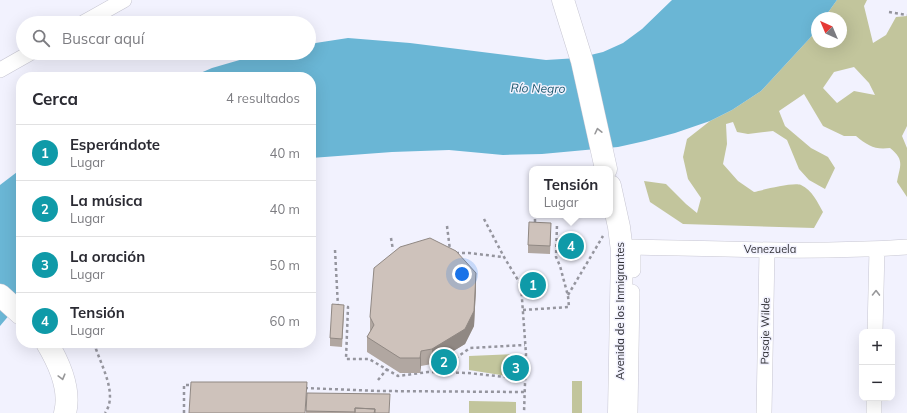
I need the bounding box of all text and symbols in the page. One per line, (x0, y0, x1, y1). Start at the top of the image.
north arrow (811, 12, 847, 48)
search box (16, 16, 316, 60)
icon: search (30, 27, 52, 49)
text: Buscar aquí (62, 29, 144, 48)
water label: Río Negro (510, 80, 566, 96)
text: Cerca (32, 88, 78, 109)
text: 4 resultados (226, 90, 300, 106)
one-way arrow (594, 128, 602, 134)
text: Esperándote (70, 135, 160, 154)
text: 1 (41, 145, 49, 161)
text: 40 m (270, 145, 300, 161)
text: Lugar (70, 154, 105, 170)
popup (529, 166, 613, 218)
text: Tensión (544, 175, 598, 194)
text: La música (70, 191, 142, 210)
text: Lugar (544, 194, 578, 210)
text: 2 (41, 201, 49, 217)
text: 40 m (270, 201, 300, 217)
text: Lugar (70, 210, 105, 226)
pin: 4 (558, 231, 584, 261)
street label: Avenida de los Inmigrantes (613, 242, 627, 380)
street label: Venezuela (744, 242, 796, 256)
text: La oración (70, 247, 145, 266)
text: 3 (41, 257, 49, 273)
text: 50 m (270, 257, 300, 273)
your location (452, 264, 472, 284)
text: Lugar (70, 266, 105, 282)
pin: 1 (520, 270, 546, 300)
one-way arrow (872, 290, 880, 296)
street label: Pasaje Wilde (757, 297, 773, 365)
text: Tensión (70, 303, 125, 322)
text: 4 (41, 313, 49, 329)
text: 60 m (270, 313, 300, 329)
text: Lugar (70, 322, 105, 338)
map controls (859, 329, 895, 401)
button: + (859, 329, 895, 365)
pin: 2 (431, 347, 457, 377)
pin: 3 (503, 353, 529, 383)
button: − (859, 365, 895, 401)
one-way arrow (57, 373, 66, 380)

